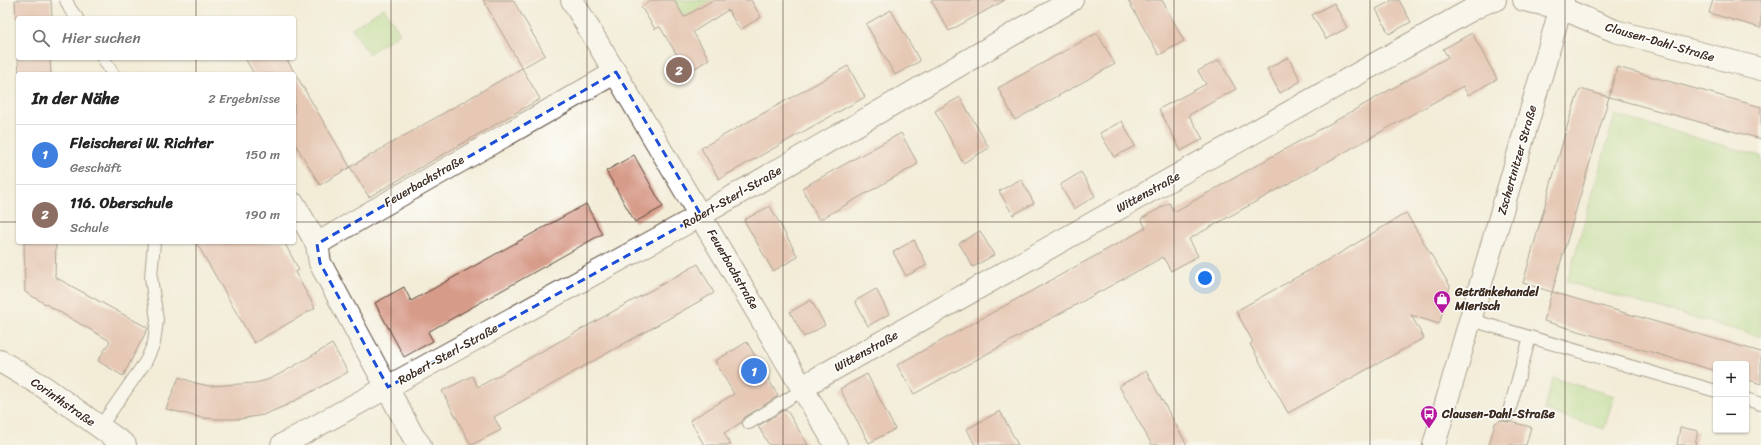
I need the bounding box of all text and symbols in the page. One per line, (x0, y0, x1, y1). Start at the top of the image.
search box (16, 16, 296, 60)
street label: Clausen-Dahl-Straße (1603, 16, 1717, 68)
text: Hier suchen (62, 25, 141, 51)
icon: search (30, 27, 52, 49)
pin: 2 (666, 55, 692, 85)
text: In der Nähe (32, 83, 119, 113)
text: 2 Ergebnisse (208, 87, 280, 110)
street label: Zschertnitzer Straße (1491, 102, 1543, 218)
text: Fleischerei W. Richter (70, 130, 213, 156)
text: 1 (42, 143, 48, 166)
text: 150 m (245, 143, 280, 166)
street label: Feuerbachstraße (380, 149, 469, 213)
text: Geschäft (70, 156, 122, 179)
street label: Robert-Sterl-Straße (678, 159, 786, 235)
street label: Wittenstraße (1112, 165, 1184, 219)
text: 116. Oberschule (70, 190, 173, 216)
text: 2 (41, 203, 49, 226)
text: 190 m (245, 203, 280, 226)
text: Schule (70, 216, 109, 239)
street label: Feuerbachstraße (701, 225, 765, 314)
your location (1195, 268, 1215, 288)
place label: Getränkehandel Mierisch (1454, 281, 1539, 317)
shop icon: Getränkehandel Mierisch (1432, 289, 1452, 314)
street label: Robert-Sterl-Straße (394, 317, 502, 391)
street label: Wittenstraße (830, 324, 902, 378)
pin: 1 (741, 356, 767, 386)
map controls (1713, 361, 1749, 433)
button: + (1713, 361, 1749, 397)
street label: Corinthstraße (26, 371, 100, 433)
button: − (1713, 397, 1749, 433)
place label: Clausen-Dahl-Straße (1441, 403, 1556, 425)
bus stop icon: Clausen-Dahl-Straße (1419, 404, 1439, 429)

